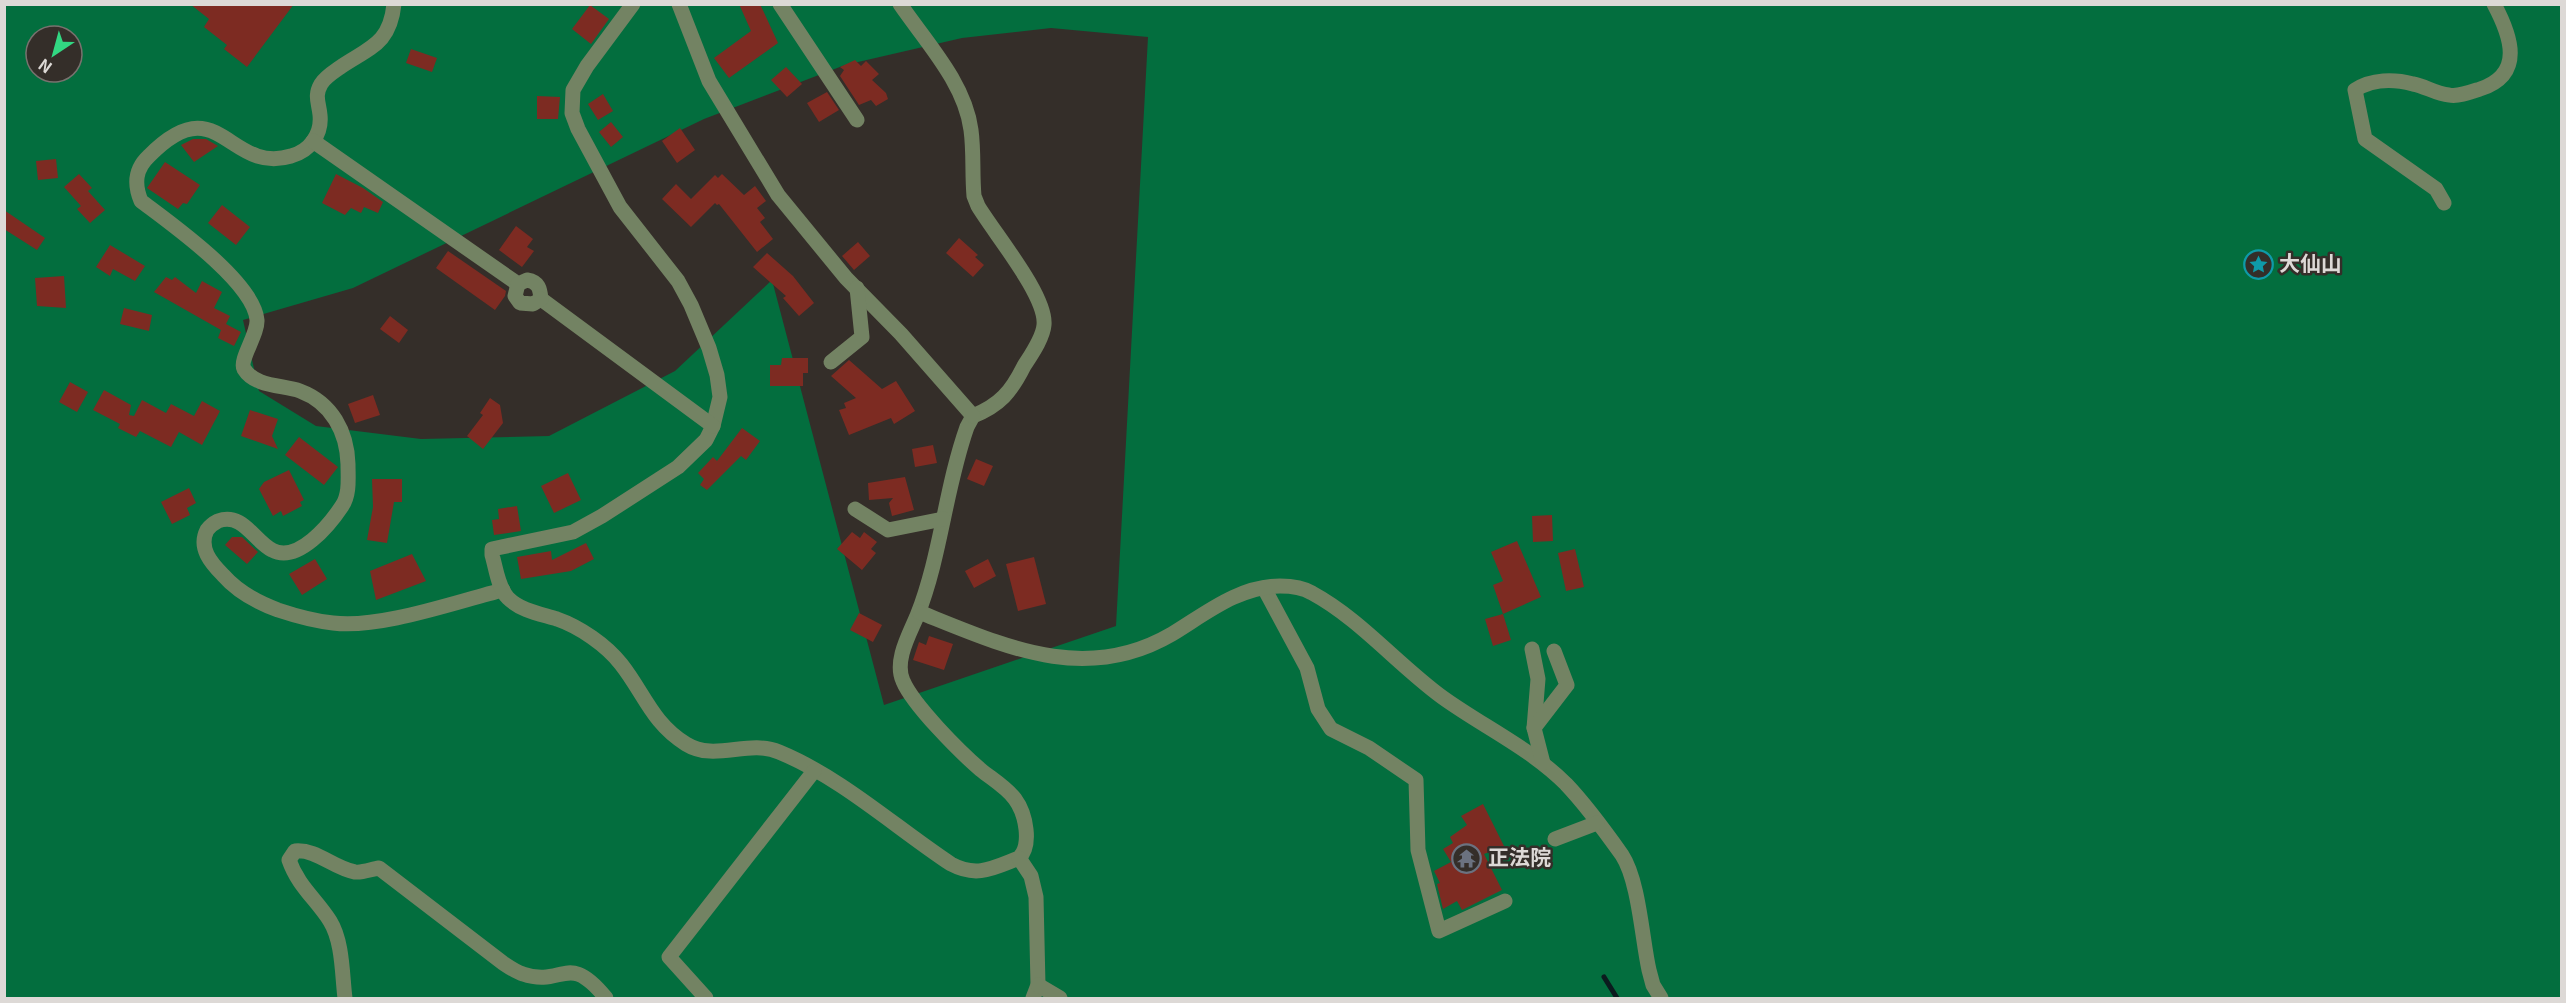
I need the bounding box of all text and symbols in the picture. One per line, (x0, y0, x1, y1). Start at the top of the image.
north arrow (24, 24, 84, 84)
text: N (33, 54, 56, 80)
place label: 大仙山 (2279, 247, 2342, 277)
place icon: 大仙山 (2242, 248, 2274, 280)
place label: 正法院 (1488, 841, 1551, 871)
temple icon: 正法院 (1451, 842, 1483, 874)

